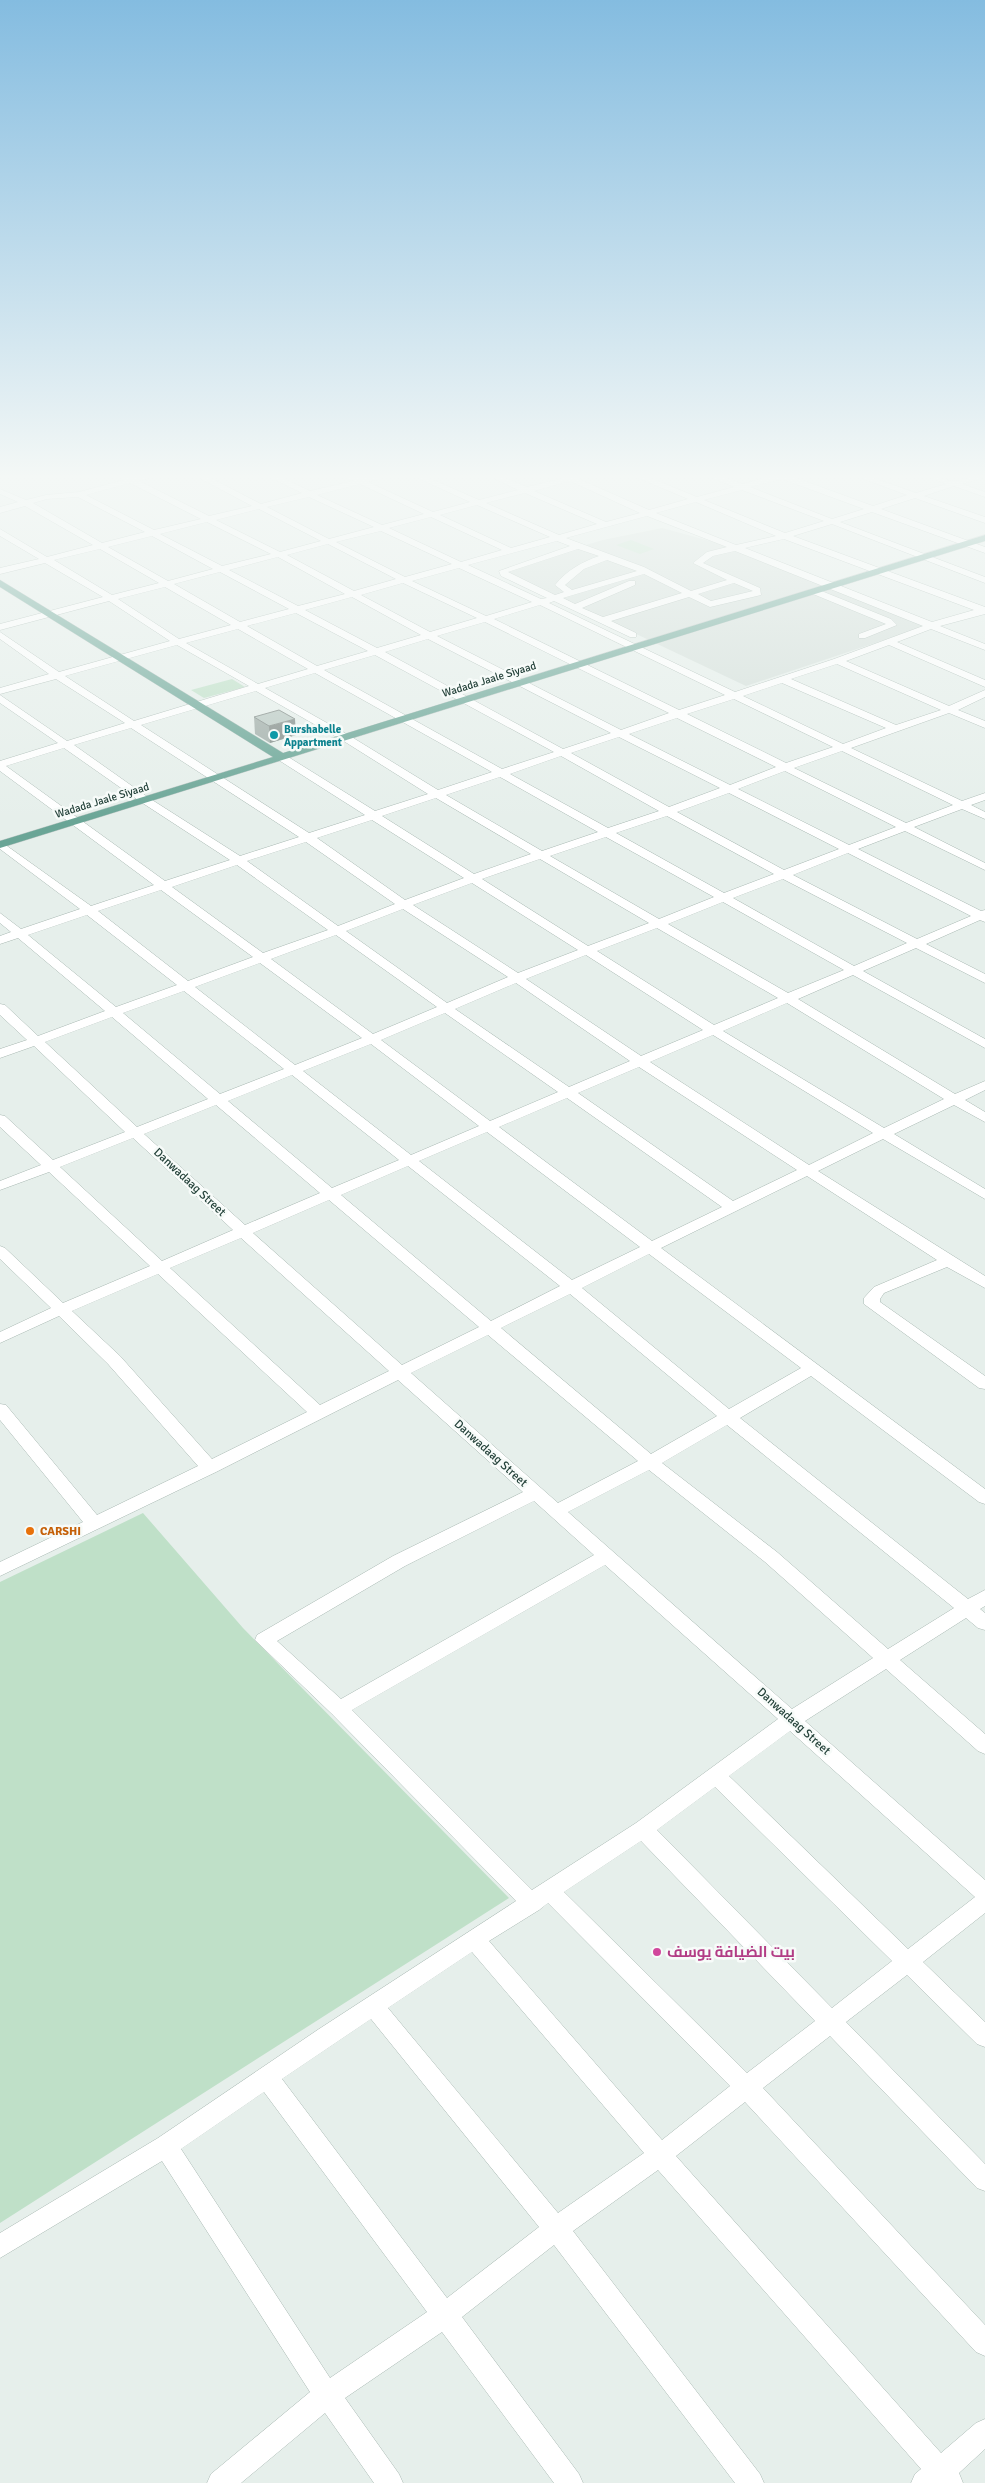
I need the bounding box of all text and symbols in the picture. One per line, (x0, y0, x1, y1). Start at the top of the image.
street label: Wadada Jaale Siyaad (441, 659, 538, 700)
place label: Burshabelle Appartment (284, 723, 342, 749)
marker: Burshabelle Appartment (268, 729, 280, 741)
street label: Wadada Jaale Siyaad (54, 780, 151, 821)
street label: Danwadaag Street (150, 1145, 229, 1220)
street label: Danwadaag Street (451, 1417, 530, 1490)
place label: CARSHI (40, 1524, 81, 1539)
marker: CARSHI (24, 1525, 36, 1537)
street label: Danwadaag Street (754, 1685, 833, 1758)
place label: بيت الضيافة يوسف (667, 1943, 795, 1961)
marker: بيت الضيافة يوسف (651, 1946, 663, 1958)

